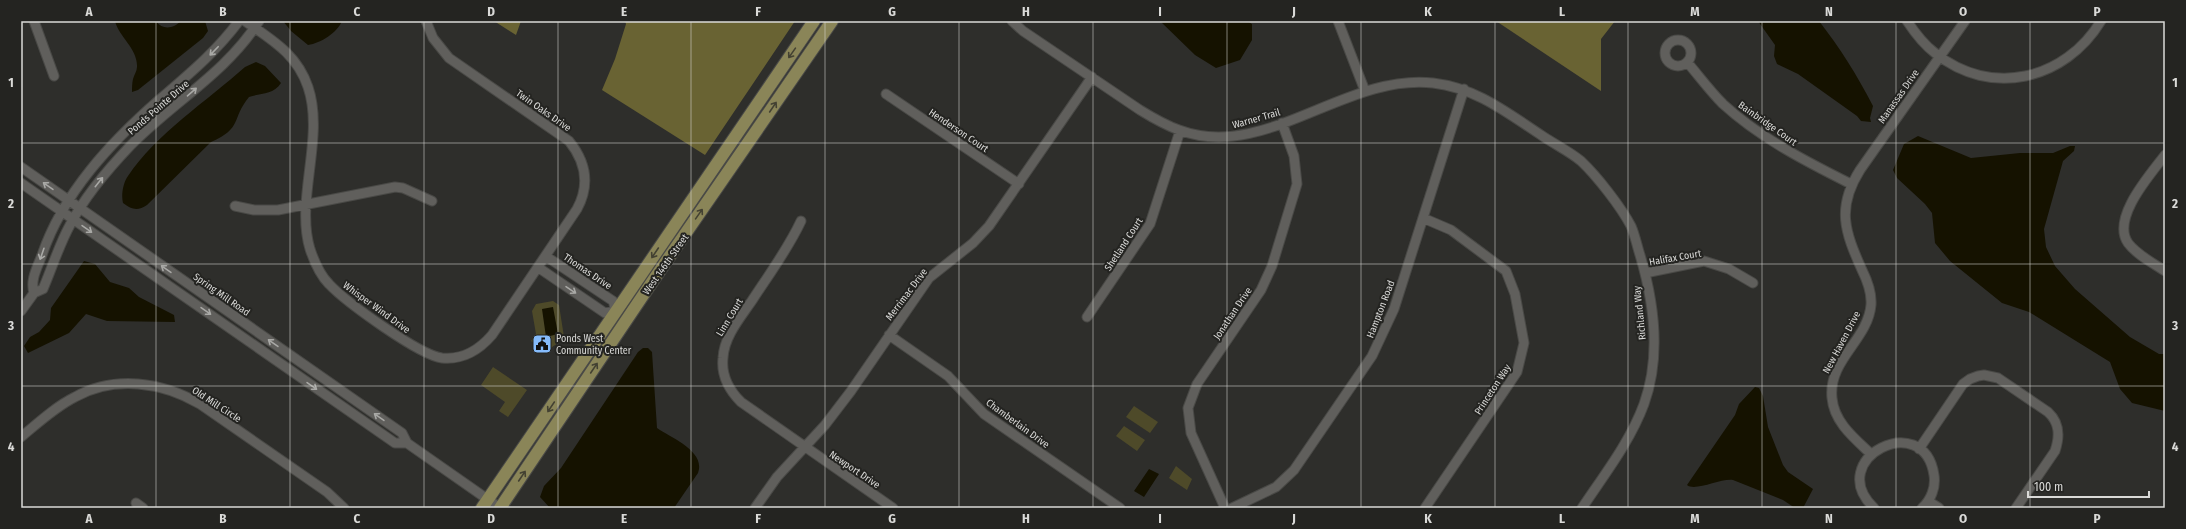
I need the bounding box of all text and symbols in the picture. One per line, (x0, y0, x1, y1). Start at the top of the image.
text: A (84, 4, 93, 19)
text: B (219, 4, 227, 19)
text: C (354, 4, 361, 19)
text: D (487, 4, 495, 19)
text: E (621, 4, 627, 19)
text: F (755, 4, 761, 19)
text: G (888, 4, 896, 19)
text: H (1022, 4, 1030, 19)
text: I (1158, 4, 1162, 19)
text: J (1291, 4, 1296, 19)
text: K (1424, 4, 1432, 19)
text: L (1559, 4, 1565, 19)
text: M (1690, 4, 1700, 19)
text: N (1825, 4, 1833, 19)
text: O (1959, 4, 1967, 19)
text: P (2093, 4, 2101, 19)
one-way arrow (209, 46, 219, 56)
one-way arrow (788, 47, 796, 58)
street label: Manassas Drive (1876, 67, 1922, 126)
text: 1 (8, 75, 14, 90)
text: 1 (2172, 75, 2178, 90)
street label: Ponds Pointe Drive (126, 78, 192, 138)
one-way arrow (187, 87, 197, 97)
street label: Twin Oaks Drive (514, 87, 573, 134)
street label: Bainbridge Court (1736, 99, 1800, 149)
one-way arrow (769, 102, 777, 113)
street label: Warner Trail (1231, 106, 1282, 132)
street label: Henderson Court (926, 107, 991, 156)
one-way arrow (95, 177, 104, 188)
one-way arrow (43, 182, 54, 190)
text: 2 (7, 196, 14, 211)
text: 2 (2171, 196, 2178, 211)
one-way arrow (695, 209, 703, 220)
street label: Shetland Court (1102, 215, 1146, 273)
one-way arrow (82, 225, 93, 233)
street label: West 146th Street (640, 231, 692, 297)
one-way arrow (38, 247, 46, 259)
one-way arrow (651, 247, 659, 258)
street label: Halifax Court (1648, 247, 1703, 268)
street label: Thomas Drive (561, 251, 614, 292)
one-way arrow (161, 265, 172, 273)
street label: Merrimac Drive (883, 266, 930, 323)
street label: Spring Mill Road (191, 271, 252, 319)
street label: Whisper Wind Drive (341, 279, 412, 336)
street label: Hampton Road (1364, 279, 1397, 340)
street label: Jonathan Drive (1211, 285, 1255, 342)
street label: Richland Way (1631, 285, 1649, 341)
one-way arrow (565, 286, 576, 294)
street label: Linn Court (714, 296, 746, 339)
one-way arrow (200, 307, 211, 315)
street label: New Haven Drive (1820, 309, 1863, 376)
text: 3 (7, 318, 14, 333)
text: 3 (2171, 318, 2178, 333)
public building icon: Ponds West Community Center (531, 333, 553, 355)
place label: Ponds West Community Center (556, 333, 632, 357)
one-way arrow (268, 339, 279, 347)
street label: Princeton Way (1472, 362, 1514, 417)
one-way arrow (590, 363, 598, 374)
one-way arrow (307, 382, 318, 390)
street label: Old Mill Circle (190, 384, 243, 425)
street label: Chamberlain Drive (983, 397, 1051, 451)
one-way arrow (547, 401, 555, 412)
one-way arrow (374, 413, 385, 421)
text: 4 (8, 439, 15, 454)
text: 4 (2172, 439, 2179, 454)
street label: Newport Drive (827, 449, 882, 491)
one-way arrow (518, 471, 526, 482)
scale bar (2028, 473, 2149, 499)
text: 100 m (2034, 480, 2063, 494)
text: A (84, 511, 93, 526)
text: B (219, 511, 227, 526)
text: C (354, 511, 361, 526)
text: D (487, 511, 495, 526)
text: E (621, 511, 627, 526)
text: F (755, 511, 761, 526)
text: G (888, 511, 896, 526)
text: H (1022, 511, 1030, 526)
text: I (1158, 511, 1162, 526)
text: J (1291, 511, 1296, 526)
text: K (1424, 511, 1432, 526)
text: L (1559, 511, 1565, 526)
text: M (1690, 511, 1700, 526)
text: N (1825, 511, 1833, 526)
text: O (1959, 511, 1967, 526)
text: P (2093, 511, 2101, 526)

